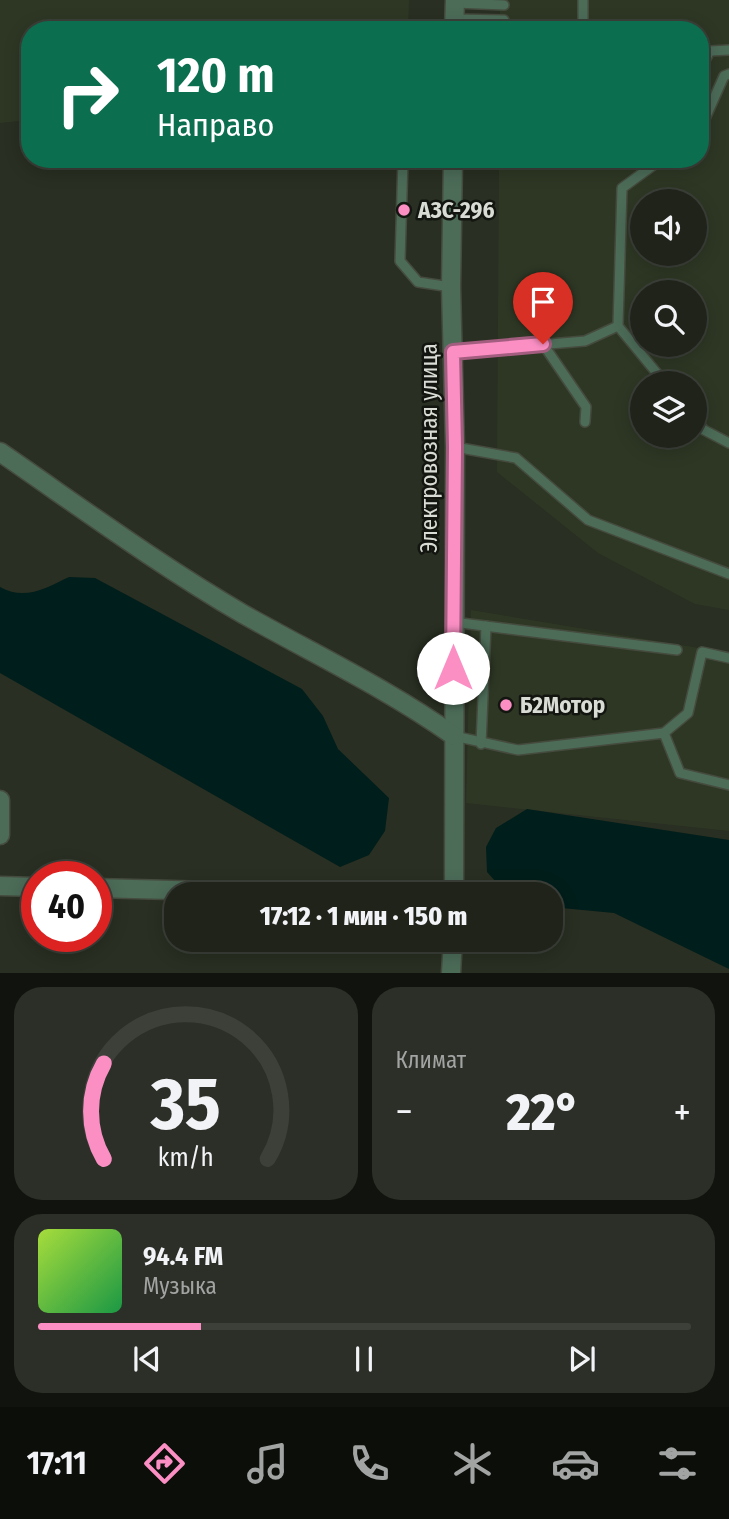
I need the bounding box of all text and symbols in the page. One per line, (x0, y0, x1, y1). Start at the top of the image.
text: 120 m (157, 46, 275, 105)
icon: right (42, 49, 133, 140)
text: Направо (157, 106, 274, 144)
map controls (630, 189, 707, 448)
button: sound (630, 189, 707, 266)
place label: АЗС-296 (417, 196, 494, 224)
marker: АЗС-296 (396, 202, 412, 218)
pin (513, 272, 573, 344)
button: search (630, 280, 707, 357)
icon: arrive (524, 283, 562, 321)
street label: Электровозная улица (415, 343, 443, 553)
button: layers (630, 371, 707, 448)
position arrow (416, 631, 490, 705)
place label: Б2Мотор (520, 691, 605, 719)
marker: Б2Мотор (498, 697, 514, 713)
speed limit sign: 40 (21, 861, 112, 952)
text: 17:12 · 1 мин · 150 m (260, 901, 467, 932)
text: Климат (396, 1046, 466, 1074)
text: 35 (150, 1062, 221, 1149)
text: 22° (507, 1081, 580, 1144)
text: − (396, 1089, 413, 1135)
text: + (674, 1089, 691, 1135)
text: km/h (158, 1143, 214, 1173)
text: 94.4 FM (143, 1241, 223, 1272)
text: Музыка (143, 1272, 217, 1300)
icon: previous (128, 1340, 166, 1378)
icon: pause (345, 1340, 383, 1378)
icon: next (563, 1340, 601, 1378)
icon: directions (140, 1439, 189, 1488)
icon: music (243, 1439, 292, 1488)
icon: phone (345, 1439, 394, 1488)
icon: climate (448, 1439, 497, 1488)
icon: car (551, 1439, 600, 1488)
icon: filters (653, 1439, 702, 1488)
text: 17:11 (27, 1444, 87, 1482)

